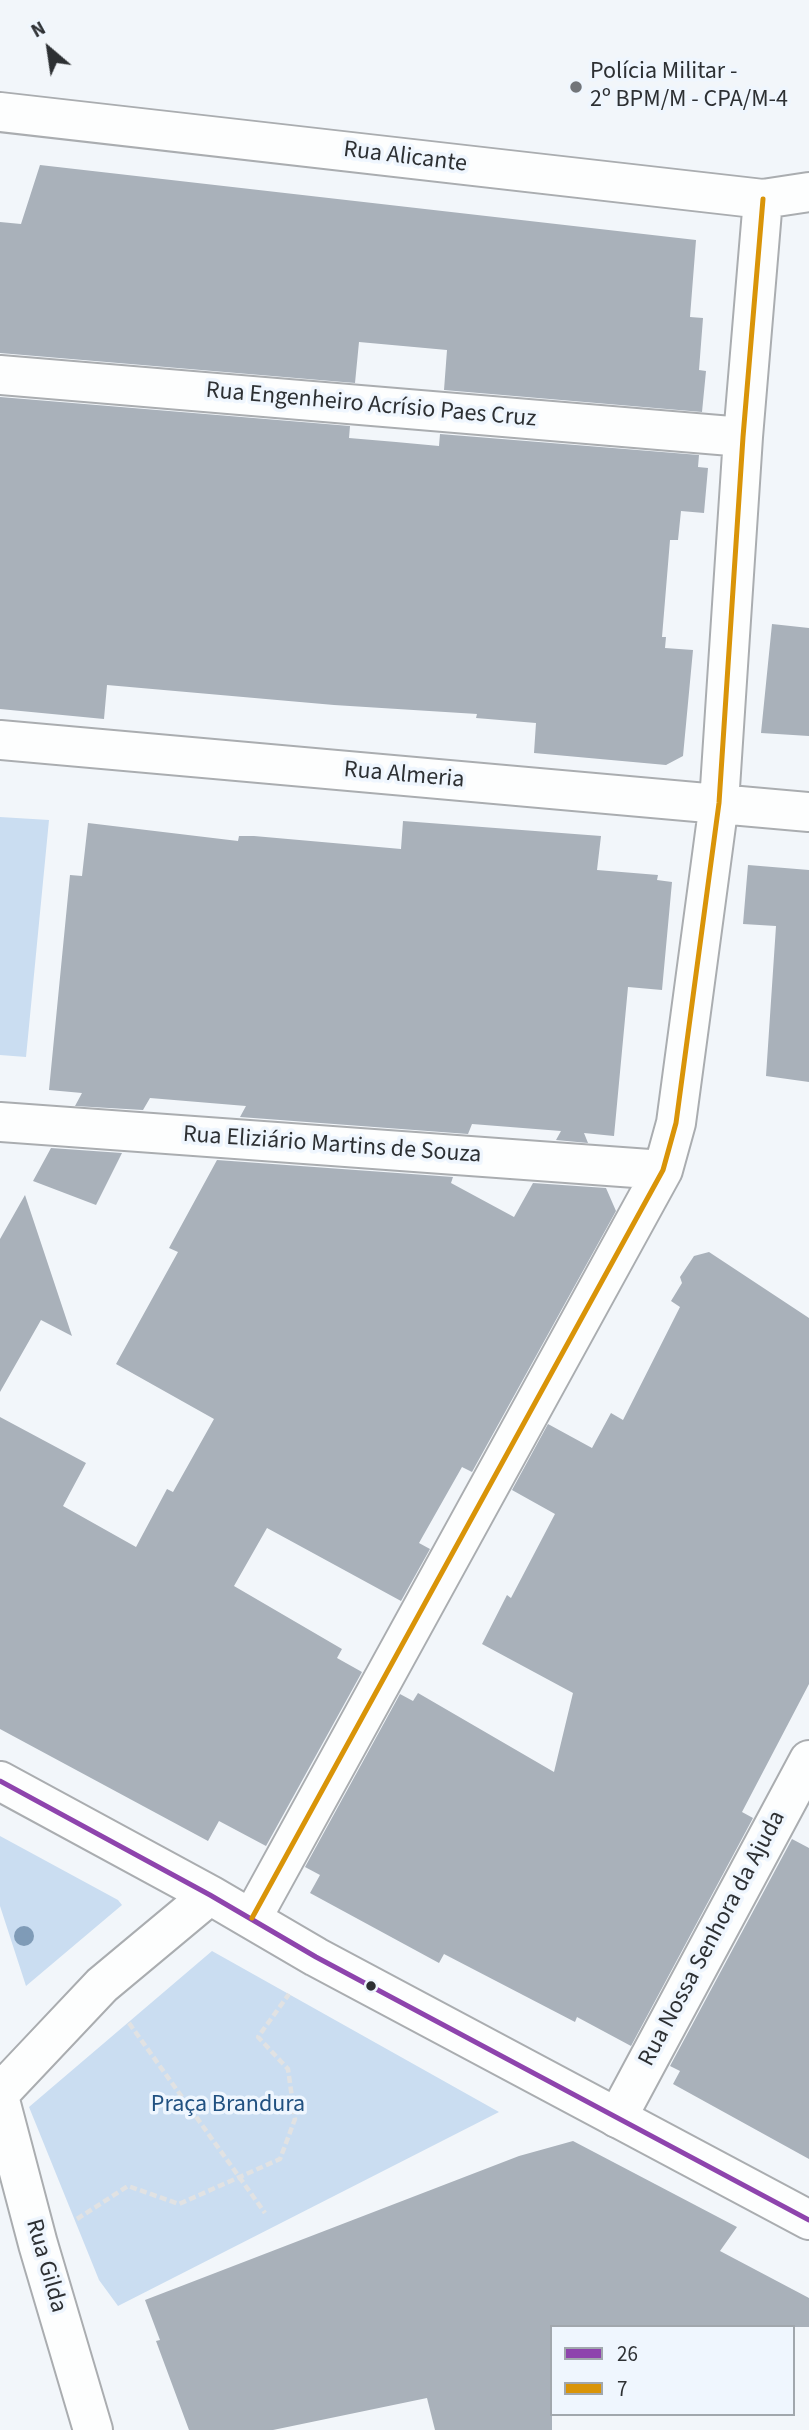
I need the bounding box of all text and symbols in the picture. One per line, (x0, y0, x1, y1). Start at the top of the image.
north arrow (14, 14, 84, 84)
text: N (26, 15, 51, 45)
place label: Polícia Militar - 2º BPM/M - CPA/M-4 (590, 59, 788, 115)
marker: Polícia Militar - 2º BPM/M - CPA/M-4 (568, 79, 584, 95)
street label: Rua Alicante (342, 136, 468, 180)
street label: Rua Engenheiro Acrísio Paes Cruz (205, 377, 537, 435)
street label: Rua Almeria (343, 756, 465, 796)
street label: Rua Eliziário Martins de Souza (182, 1121, 482, 1171)
street label: Rua Nossa Senhora da Ajuda (633, 1806, 793, 2072)
unlabelled marker (364, 1979, 378, 1993)
park label: Praça Brandura (151, 2092, 305, 2120)
street label: Rua Gilda (18, 2216, 72, 2316)
legend (550, 2325, 795, 2416)
text: 26 (617, 2339, 638, 2369)
text: 7 (617, 2374, 627, 2404)

